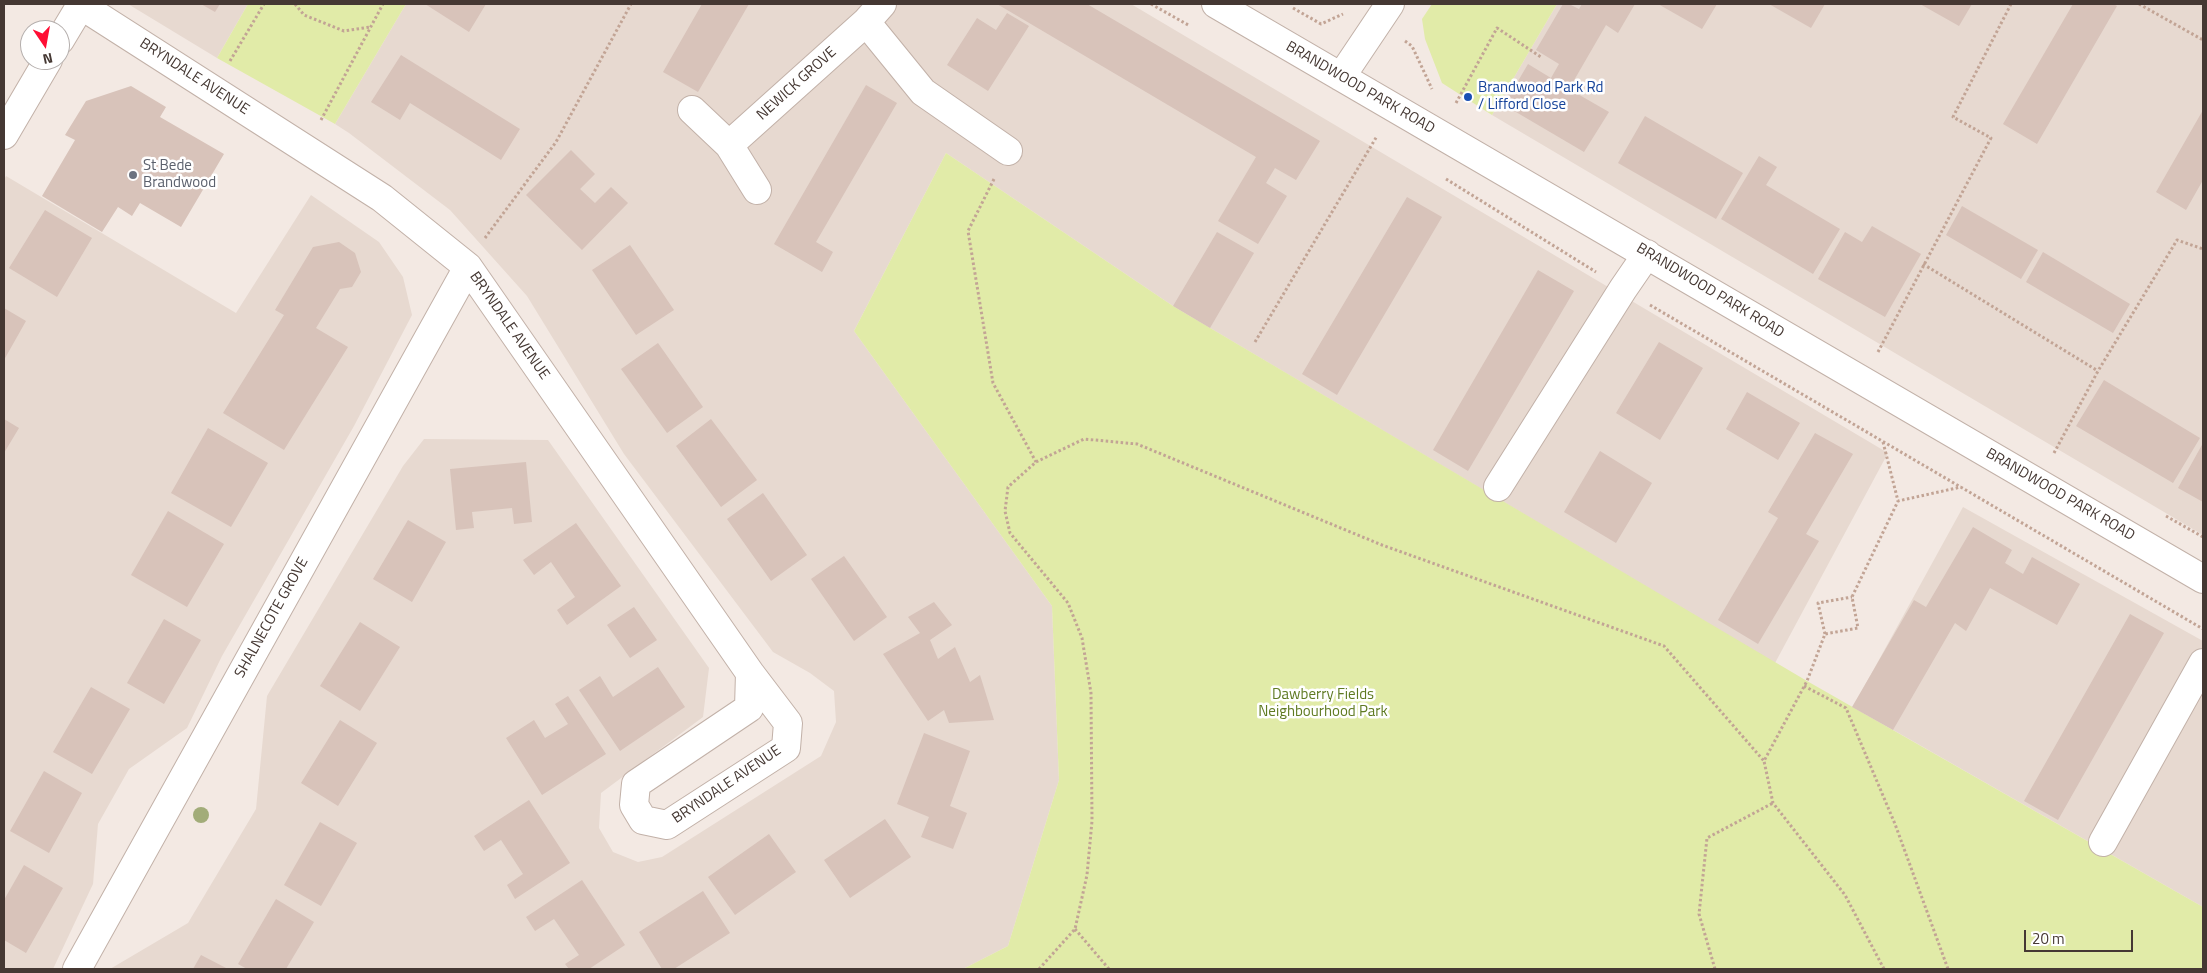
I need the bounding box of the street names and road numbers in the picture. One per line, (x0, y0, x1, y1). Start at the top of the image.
street label: BRYNDALE AVENUE (136, 35, 252, 119)
street label: BRANDWOOD PARK ROAD (1282, 38, 1438, 138)
street label: NEWICK GROVE (754, 44, 840, 124)
street label: BRANDWOOD PARK ROAD (1633, 240, 1787, 342)
street label: BRYNDALE AVENUE (465, 269, 553, 383)
street label: BRANDWOOD PARK ROAD (1982, 445, 2138, 545)
street label: SHALNECOTE GROVE (231, 555, 313, 681)
street label: BRYNDALE AVENUE (669, 742, 785, 828)

